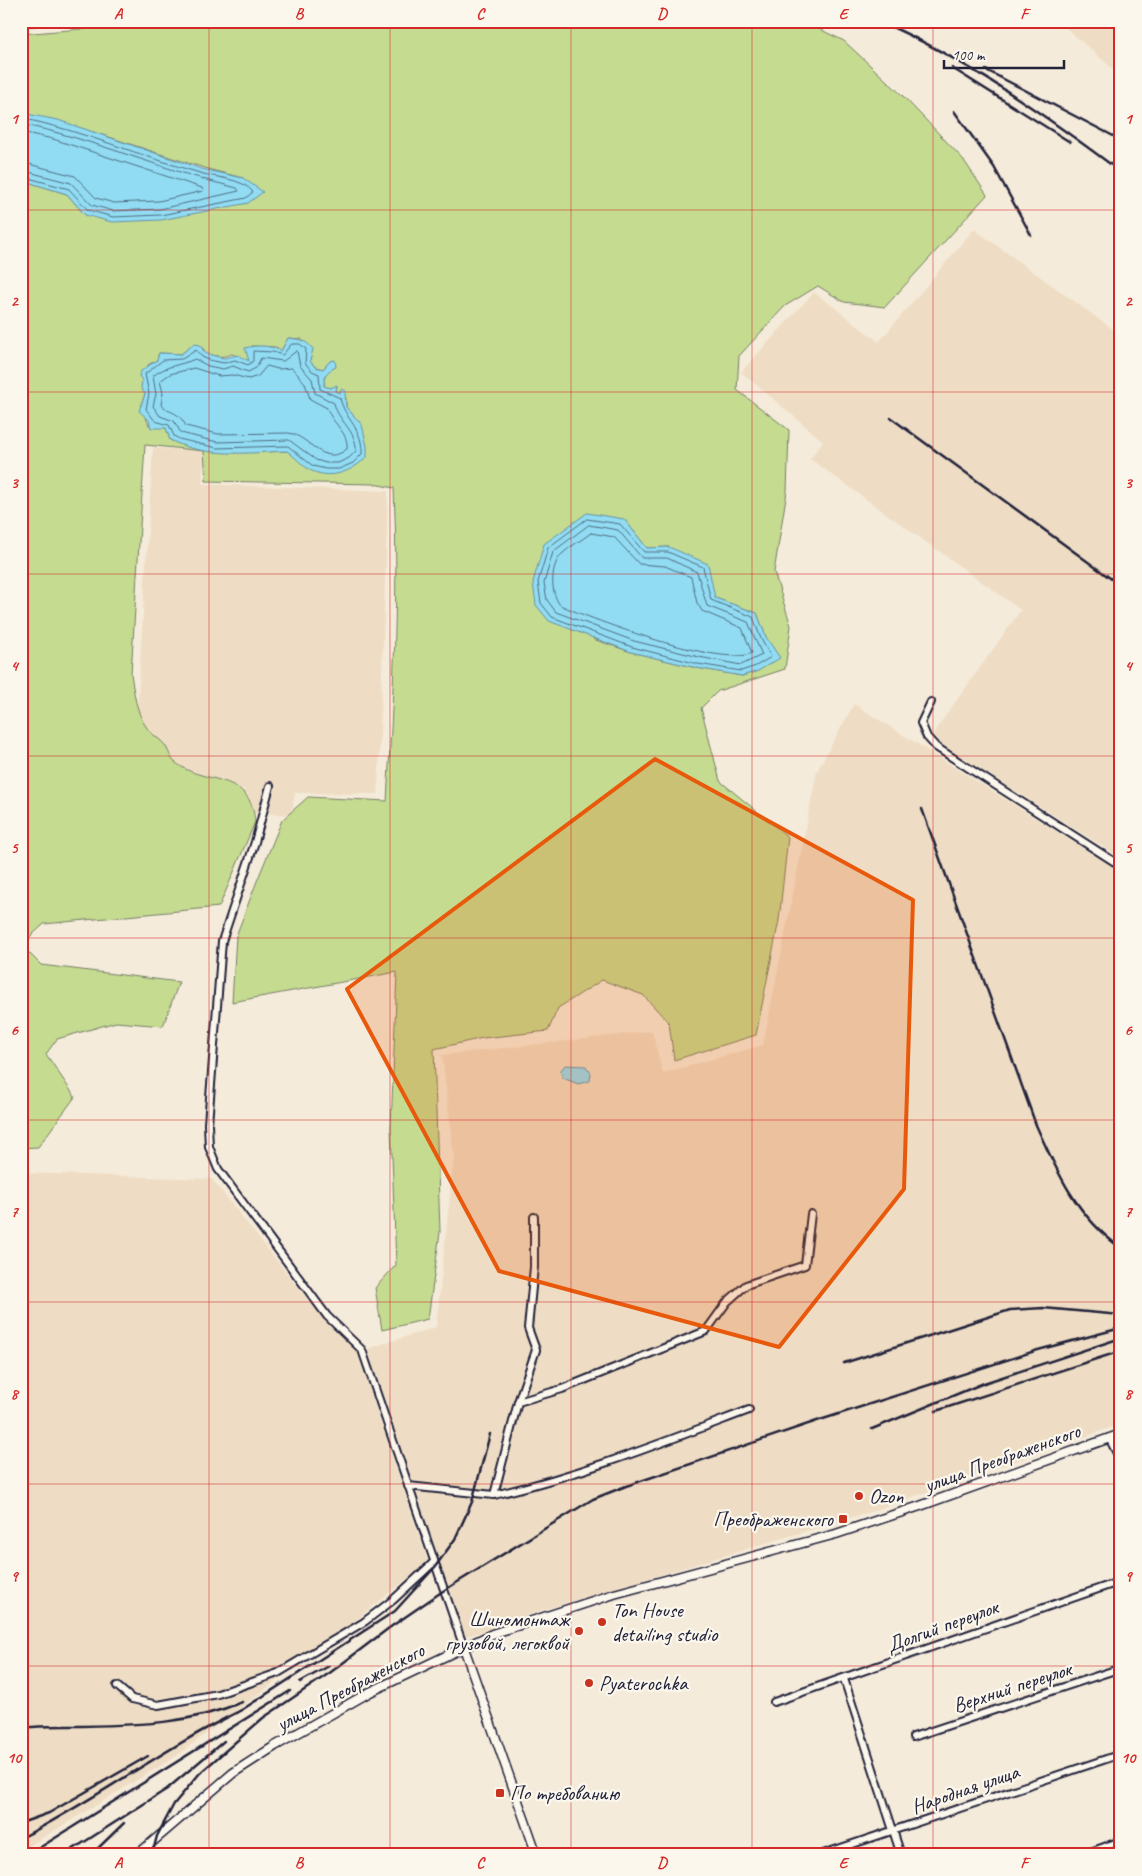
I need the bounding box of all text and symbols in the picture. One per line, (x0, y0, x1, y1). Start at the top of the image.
text: A (114, 4, 124, 24)
text: B (295, 4, 305, 24)
text: C (476, 4, 486, 24)
text: D (657, 4, 668, 24)
text: E (839, 4, 850, 24)
text: F (1020, 4, 1031, 24)
scale bar (944, 38, 1064, 70)
text: 100 m (952, 46, 986, 65)
text: 1 (10, 109, 19, 129)
text: 1 (1124, 109, 1133, 129)
text: 2 (10, 291, 19, 311)
text: 2 (1124, 291, 1133, 311)
text: 3 (10, 473, 19, 493)
text: 3 (1124, 473, 1133, 493)
text: 4 (10, 656, 19, 676)
text: 4 (1124, 656, 1133, 676)
text: 5 (11, 838, 20, 858)
text: 5 (1125, 838, 1134, 858)
text: 6 (10, 1020, 19, 1040)
text: 6 (1124, 1020, 1133, 1040)
text: 7 (10, 1202, 19, 1222)
text: 7 (1124, 1202, 1133, 1222)
text: 8 (10, 1384, 19, 1404)
text: 8 (1124, 1384, 1133, 1404)
street label: улица Преображенского (919, 1417, 1085, 1499)
place label: Ozon (869, 1483, 904, 1509)
marker: Ozon (853, 1490, 865, 1502)
place label: Преображенского (713, 1506, 835, 1532)
marker: Преображенского (837, 1513, 849, 1525)
text: 9 (10, 1566, 19, 1586)
text: 9 (1124, 1566, 1133, 1586)
street label: Долгий переулок (883, 1593, 1003, 1658)
place label: Ton House detailing studio (612, 1597, 719, 1647)
place label: Шиномонтаж грузовой, легоквой (445, 1606, 571, 1656)
marker: Ton House detailing studio (596, 1616, 608, 1628)
marker: Шиномонтаж грузовой, легоквой (573, 1625, 585, 1637)
street label: улица Преображенского (270, 1636, 430, 1738)
street label: Верхний переулок (950, 1655, 1077, 1718)
place label: Pyaterochka (599, 1670, 689, 1696)
marker: Pyaterochka (583, 1677, 595, 1689)
text: 10 (7, 1748, 23, 1768)
text: 10 (1121, 1748, 1137, 1768)
street label: Народная улица (908, 1758, 1024, 1820)
place label: По требованию (510, 1780, 620, 1806)
marker: По требованию (494, 1787, 506, 1799)
text: A (114, 1853, 124, 1873)
text: B (295, 1853, 305, 1873)
text: C (476, 1853, 486, 1873)
text: D (657, 1853, 668, 1873)
text: E (839, 1853, 850, 1873)
text: F (1020, 1853, 1031, 1873)

